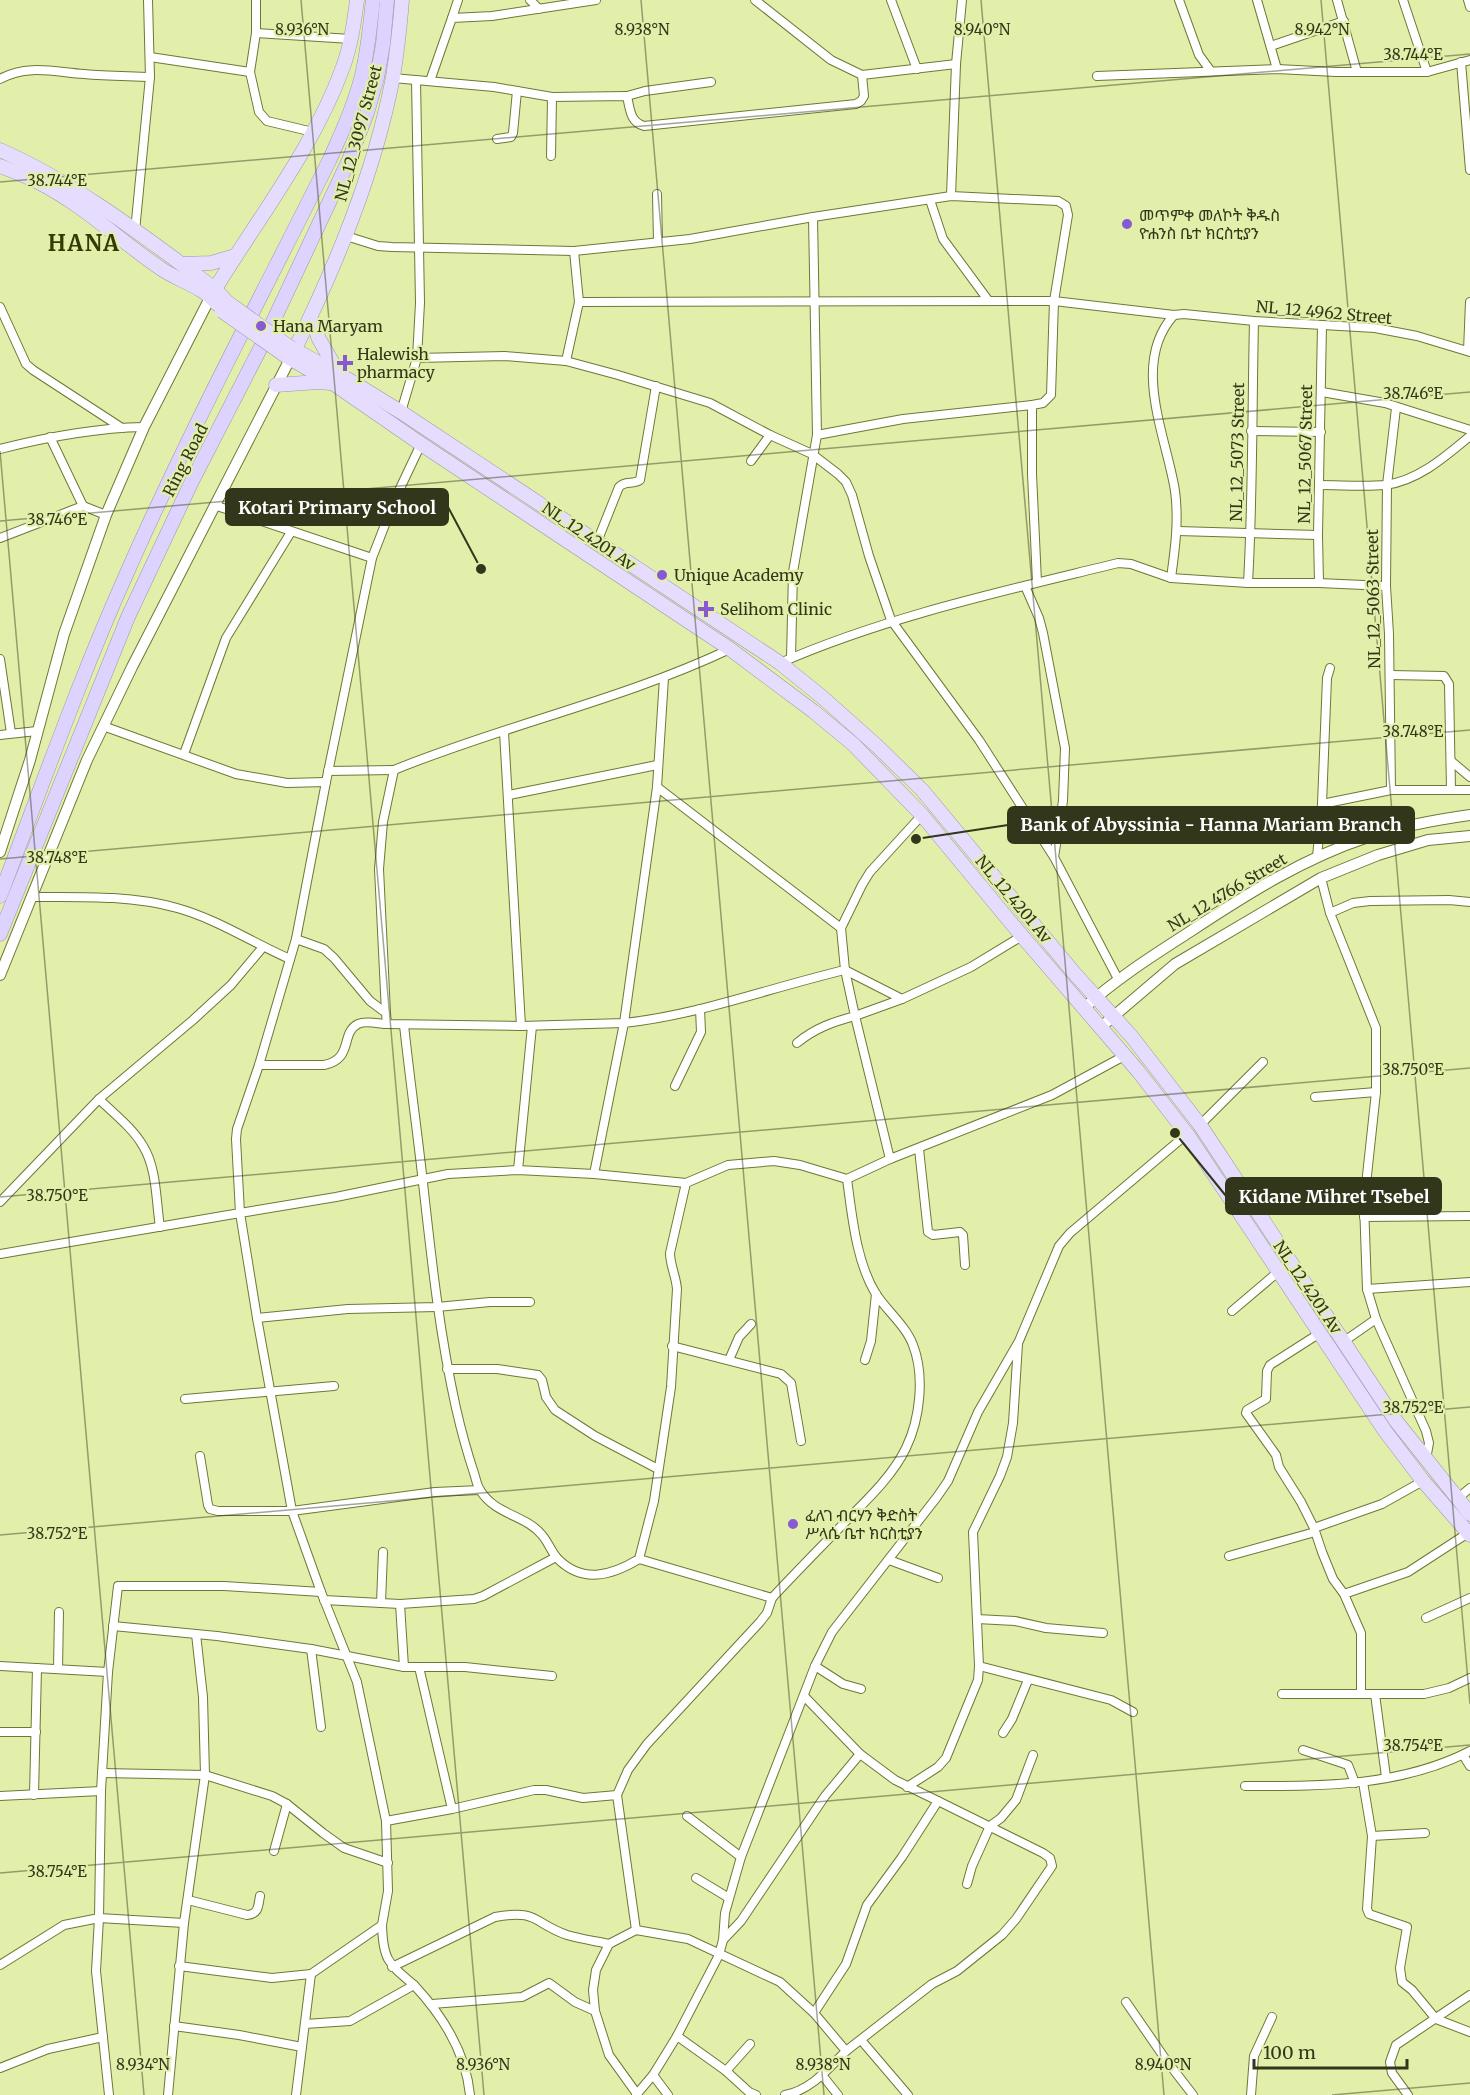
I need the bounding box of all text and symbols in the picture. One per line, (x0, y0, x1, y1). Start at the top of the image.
text: 8.936°N (275, 20, 330, 39)
text: 8.938°N (614, 20, 670, 39)
text: 8.940°N (954, 20, 1011, 39)
text: 8.942°N (1294, 20, 1350, 39)
text: 38.744°E (1383, 45, 1443, 64)
street label: NL_12_3097 Street (330, 62, 386, 203)
text: 38.744°E (27, 171, 87, 190)
place label: መጥምቀ መለኮት ቅዱስ ዮሐንስ ቤተ ክርስቲያን (1139, 205, 1280, 243)
marker: መጥምቀ መለኮት ቅዱስ ዮሐንስ ቤተ ክርስቲያን (1120, 217, 1134, 231)
district label: HANA (48, 229, 120, 257)
street label: NL_12_4962 Street (1255, 296, 1394, 328)
place label: Hana Maryam (273, 316, 383, 336)
marker: Hana Maryam (254, 319, 268, 333)
place label: Halewish pharmacy (357, 344, 436, 382)
marker: Halewish pharmacy (338, 356, 352, 370)
street label: NL_12_5073 Street (1226, 381, 1248, 522)
street label: NL_12_5067 Street (1294, 383, 1316, 524)
text: 38.746°E (1383, 384, 1443, 403)
street label: Ring Road (158, 420, 212, 500)
callout: Kotari Primary School (226, 489, 448, 525)
text: Kotari Primary School (238, 496, 436, 519)
street label: NL_12_4201 Av (538, 497, 640, 575)
text: 38.746°E (27, 510, 87, 529)
street label: NL_12_5063 Street (1362, 528, 1384, 669)
place label: Unique Academy (674, 565, 804, 585)
marker: Unique Academy (655, 568, 669, 582)
place label: Selihom Clinic (720, 599, 832, 619)
marker: Selihom Clinic (697, 600, 715, 618)
text: 38.748°E (1383, 722, 1444, 741)
callout: Bank of Abyssinia - Hanna Mariam Branch (1008, 807, 1414, 843)
text: Bank of Abyssinia - Hanna Mariam Branch (1020, 813, 1402, 836)
text: 38.748°E (27, 848, 88, 867)
street label: NL_12_4766 Street (1164, 848, 1291, 935)
street label: NL_12_4201 Av (972, 851, 1057, 948)
text: 38.750°E (1382, 1060, 1444, 1079)
callout: Kidane Mihret Tsebel (1226, 1178, 1441, 1214)
text: Kidane Mihret Tsebel (1239, 1185, 1430, 1208)
text: 38.750°E (26, 1186, 88, 1205)
street label: NL_12_4201 Av (1269, 1236, 1347, 1338)
text: 38.752°E (1383, 1398, 1444, 1417)
place label: ፈለገ ብርሃን ቅድስት ሥላሴ ቤተ ክርስቲያን (805, 1505, 923, 1543)
marker: ፈለገ ብርሃን ቅድስት ሥላሴ ቤተ ክርስቲያን (786, 1517, 800, 1531)
text: 38.752°E (27, 1524, 88, 1543)
text: 38.754°E (1383, 1736, 1443, 1755)
text: 38.754°E (27, 1862, 87, 1881)
scale bar (1254, 2032, 1407, 2070)
text: 100 m (1263, 2041, 1316, 2064)
text: 8.934°N (116, 2055, 170, 2074)
text: 8.936°N (456, 2055, 511, 2074)
text: 8.938°N (795, 2055, 851, 2074)
text: 8.940°N (1135, 2055, 1192, 2074)

